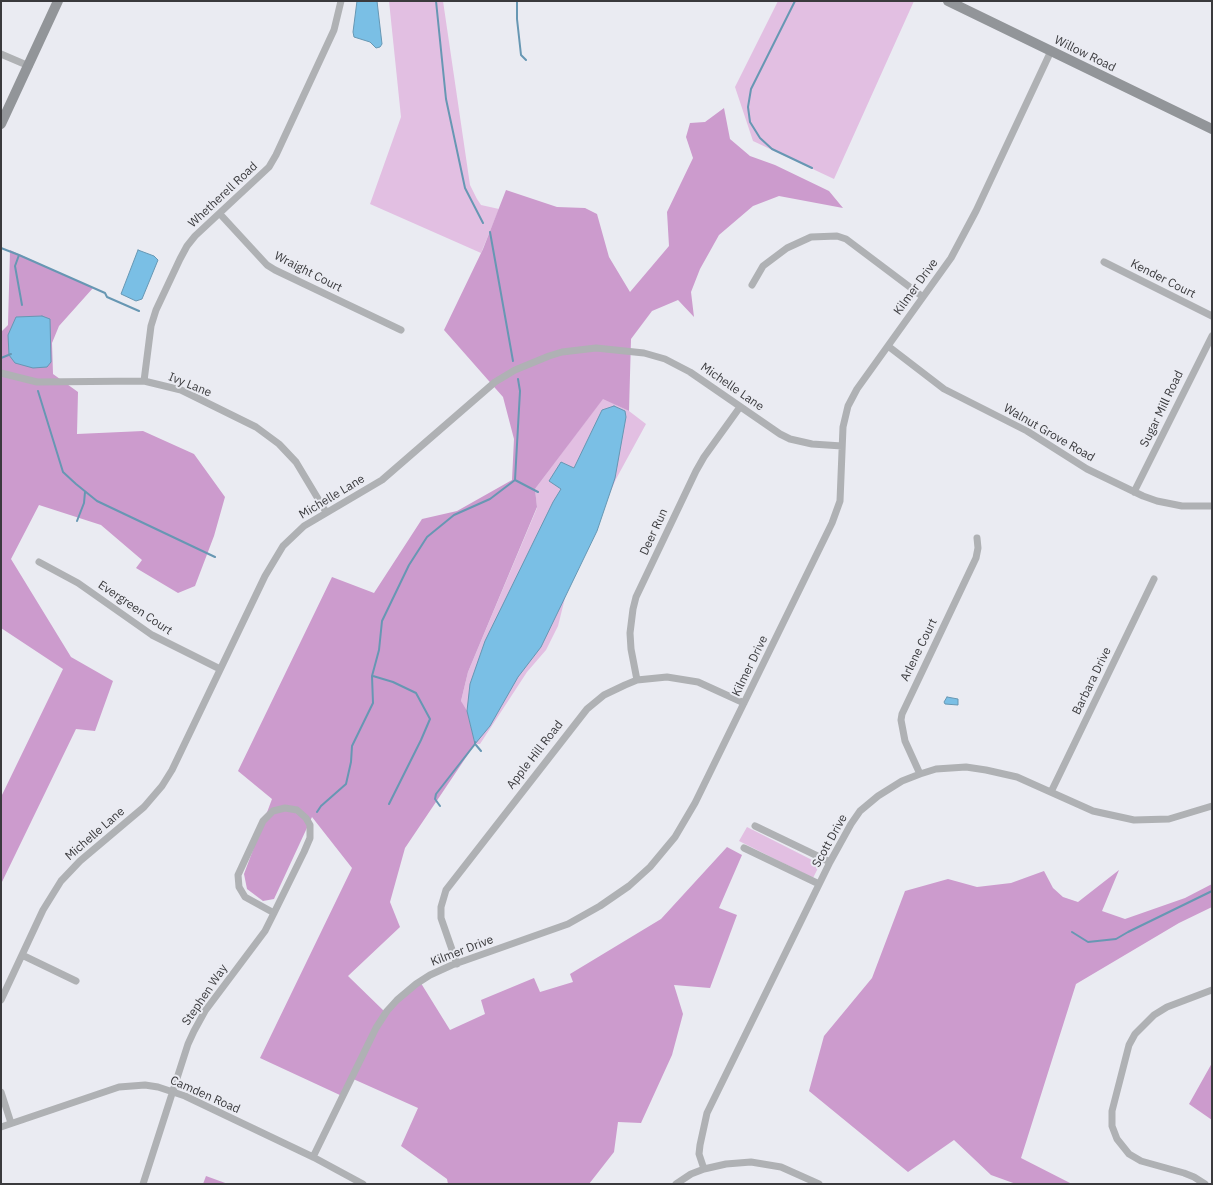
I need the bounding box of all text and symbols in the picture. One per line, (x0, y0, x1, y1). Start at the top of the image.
street label: Willow Road (1052, 33, 1118, 75)
street label: Whetherell Road (185, 159, 261, 231)
street label: Wraight Court (272, 249, 344, 295)
street label: Kilmer Drive (891, 256, 941, 318)
street label: Kender Court (1128, 256, 1198, 302)
street label: Michelle Lane (698, 360, 766, 414)
street label: Sugar Mill Road (1137, 368, 1187, 450)
street label: Ivy Lane (166, 370, 214, 400)
street label: Walnut Grove Road (1001, 401, 1097, 465)
street label: Michelle Lane (297, 472, 367, 522)
street label: Deer Run (637, 506, 671, 558)
street label: Evergreen Court (95, 578, 175, 638)
street label: Arlene Court (898, 616, 940, 684)
street label: Kilmer Drive (729, 633, 771, 699)
street label: Barbara Drive (1069, 645, 1115, 717)
street label: Apple Hill Road (504, 718, 566, 792)
street label: Michelle Lane (62, 804, 128, 864)
street label: Scott Drive (809, 812, 851, 870)
street label: Kilmer Drive (429, 932, 495, 970)
street label: Stephen Way (179, 962, 231, 1028)
street label: Camden Road (168, 1073, 242, 1117)

